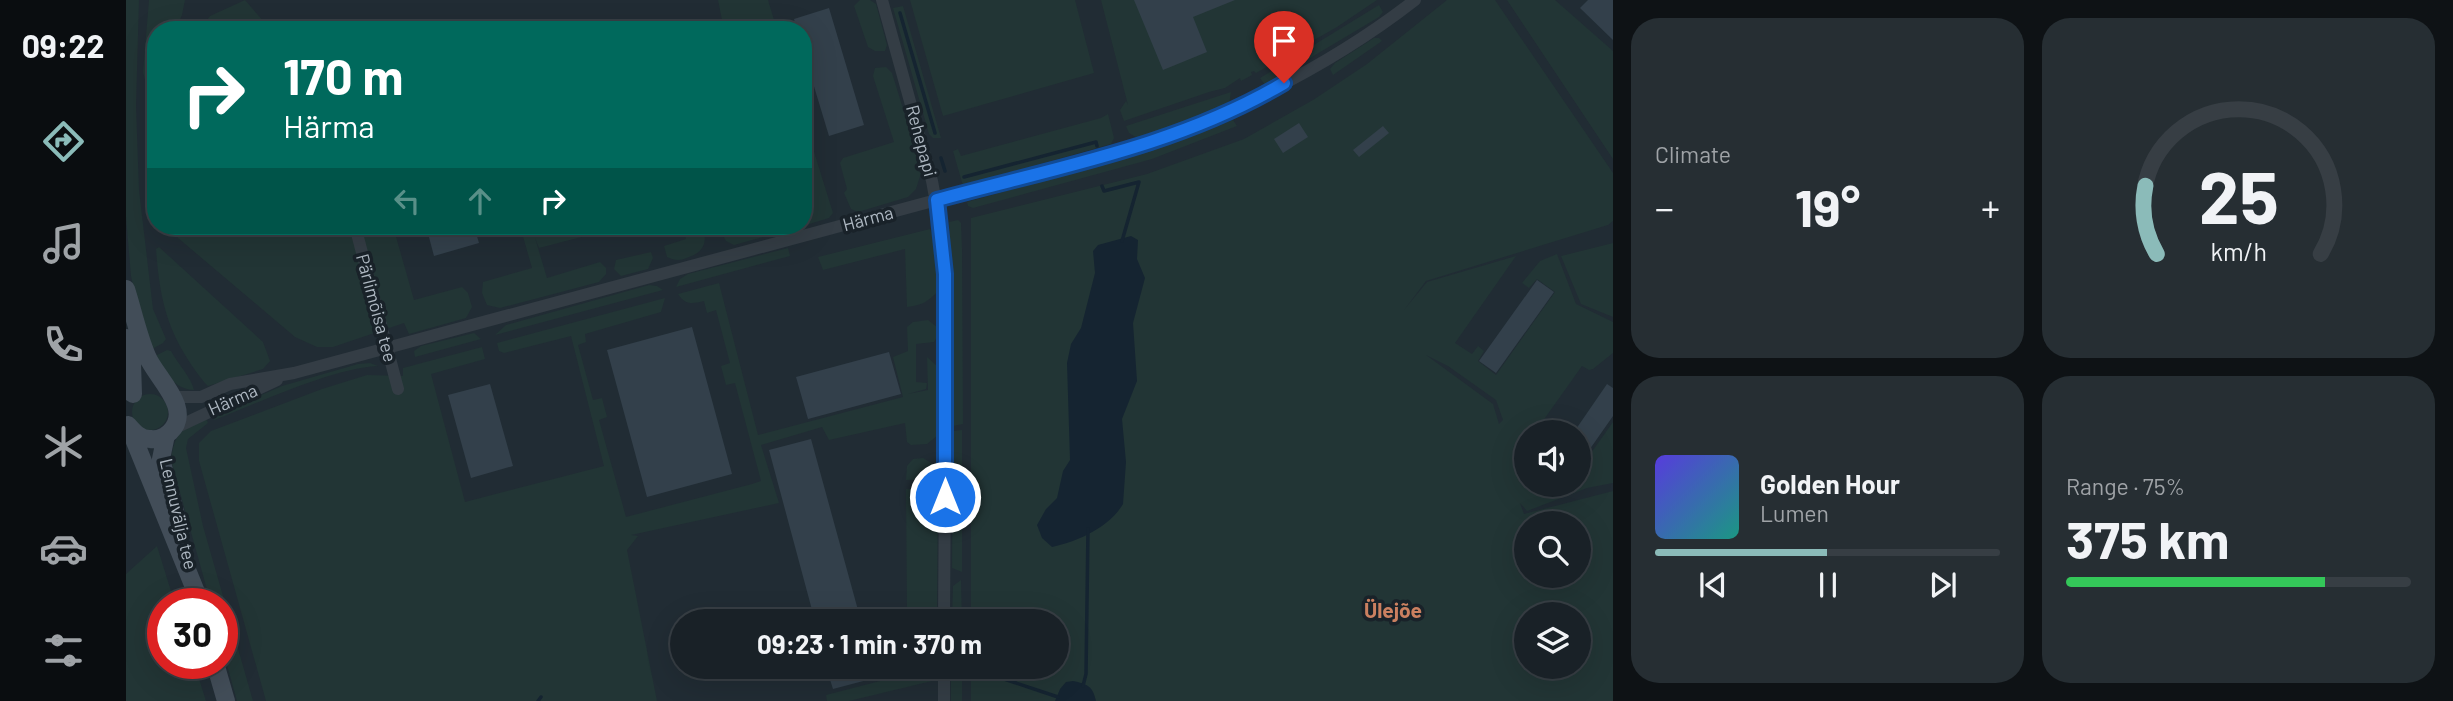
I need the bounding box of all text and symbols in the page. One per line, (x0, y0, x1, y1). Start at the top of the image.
pin (1254, 11, 1314, 83)
icon: arrive (1265, 22, 1303, 60)
text: 09:22 (22, 26, 104, 64)
text: 170 m (283, 46, 403, 105)
icon: right (168, 49, 259, 140)
street label: Rehepapi (902, 102, 942, 179)
text: Härma (283, 106, 375, 144)
icon: directions (39, 117, 88, 166)
text: Climate (1655, 140, 1731, 168)
text: 25 (2198, 151, 2279, 239)
text: 19° (1795, 175, 1860, 237)
icon: left (388, 182, 426, 220)
icon: ahead (461, 182, 499, 220)
icon: right (534, 182, 572, 220)
text: − (1655, 184, 1674, 230)
text: + (1981, 184, 2000, 230)
street label: Härma (840, 201, 896, 235)
icon: music (39, 219, 88, 268)
text: km/h (2210, 236, 2267, 266)
street label: Pärlimõisa tee (352, 251, 402, 364)
icon: phone (39, 320, 88, 369)
street label: Härma (205, 379, 261, 420)
map controls (1514, 420, 1591, 679)
button: sound (1514, 420, 1591, 497)
icon: climate (39, 422, 88, 471)
street label: Lennuvälja tee (156, 456, 202, 571)
position arrow (908, 460, 982, 534)
text: Golden Hour (1760, 468, 1900, 499)
text: Range · 75% (2066, 472, 2185, 500)
text: Lumen (1760, 499, 1829, 527)
text: 375 km (2066, 507, 2229, 569)
button: search (1514, 511, 1591, 588)
icon: car (39, 524, 88, 573)
icon: previous (1694, 566, 1732, 604)
icon: pause (1809, 566, 1847, 604)
icon: next (1924, 566, 1962, 604)
speed limit sign: 30 (147, 588, 238, 679)
district label: Ülejõe (1364, 597, 1422, 622)
button: layers (1514, 602, 1591, 679)
icon: filters (39, 626, 88, 675)
text: 09:23 · 1 min · 370 m (757, 628, 982, 659)

